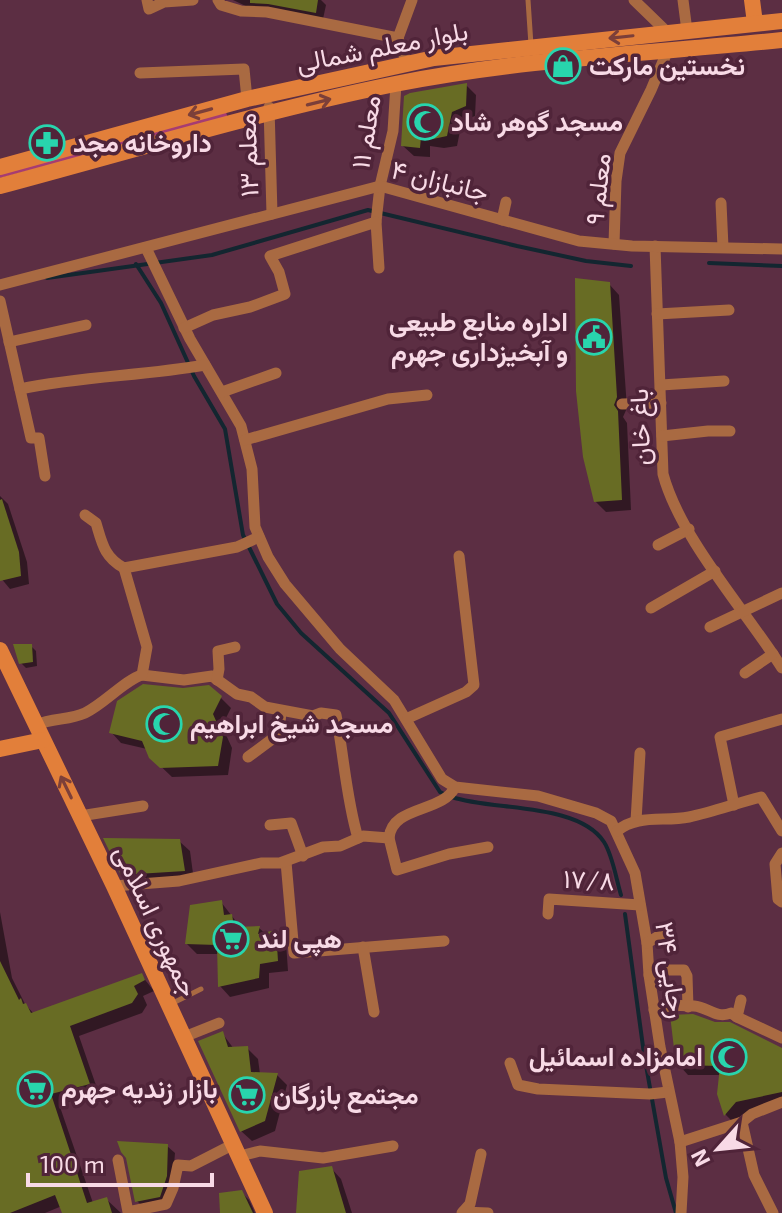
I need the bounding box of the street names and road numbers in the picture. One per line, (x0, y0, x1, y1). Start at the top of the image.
street label: بلوار معلم شمالی (293, 14, 471, 80)
street label: معلم ۱۱ (343, 93, 389, 171)
street label: معلم ۱۳ (230, 112, 266, 198)
street label: معلم ۹ (577, 152, 619, 226)
street label: جانبازان ۴ (388, 153, 492, 208)
street label: باغ خان (622, 388, 659, 466)
street label: جمهوری اسلامی (107, 840, 206, 1002)
street label: ۱۷/۸ (563, 862, 616, 895)
street label: رجایی ۳۴ (648, 919, 695, 1020)

